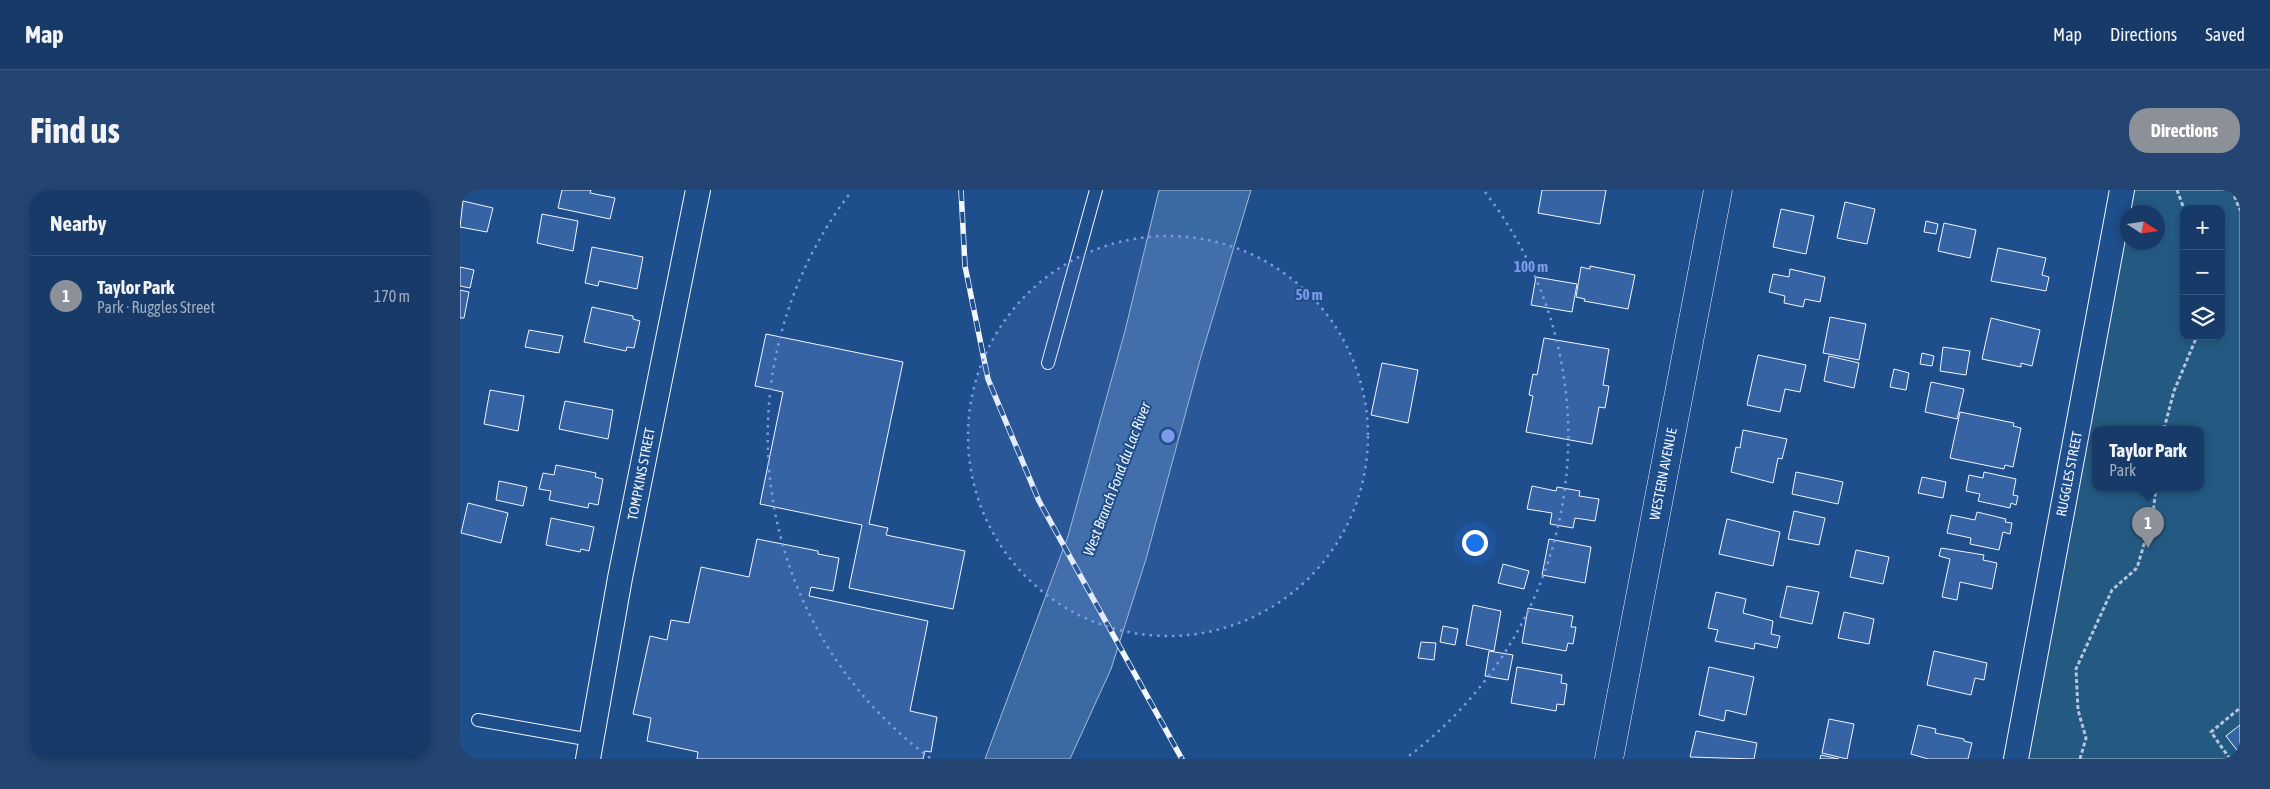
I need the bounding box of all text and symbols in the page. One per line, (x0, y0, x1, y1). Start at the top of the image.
text: Map (25, 21, 64, 48)
text: Map (2053, 24, 2082, 45)
text: Directions (2110, 24, 2177, 45)
text: Saved (2205, 24, 2245, 45)
button: Directions (2129, 108, 2240, 153)
text: Find us (30, 110, 120, 150)
north arrow (2120, 205, 2165, 250)
map controls (2180, 205, 2225, 340)
button: + (2180, 205, 2225, 250)
text: Nearby (50, 211, 106, 235)
button: − (2180, 250, 2225, 295)
text: 100 m (1514, 258, 1548, 275)
text: Taylor Park (97, 276, 174, 298)
text: 50 m (1296, 286, 1323, 303)
text: 1 (62, 287, 70, 305)
text: 170 m (374, 287, 410, 305)
button: layers (2180, 295, 2225, 340)
text: Park · Ruggles Street (97, 298, 215, 316)
water label: West Branch Fond du Lac River (1079, 399, 1154, 558)
street label: TOMPKINS STREET (624, 426, 658, 522)
popup (2092, 426, 2204, 491)
centre of rings (1159, 427, 1177, 445)
street label: WESTERN AVENUE (1646, 427, 1680, 521)
street label: RUGGLES STREET (2053, 430, 2085, 518)
text: Taylor Park (2109, 439, 2187, 461)
text: Park (2109, 461, 2136, 479)
pin: 1 (2132, 507, 2164, 548)
your location (1462, 530, 1488, 556)

